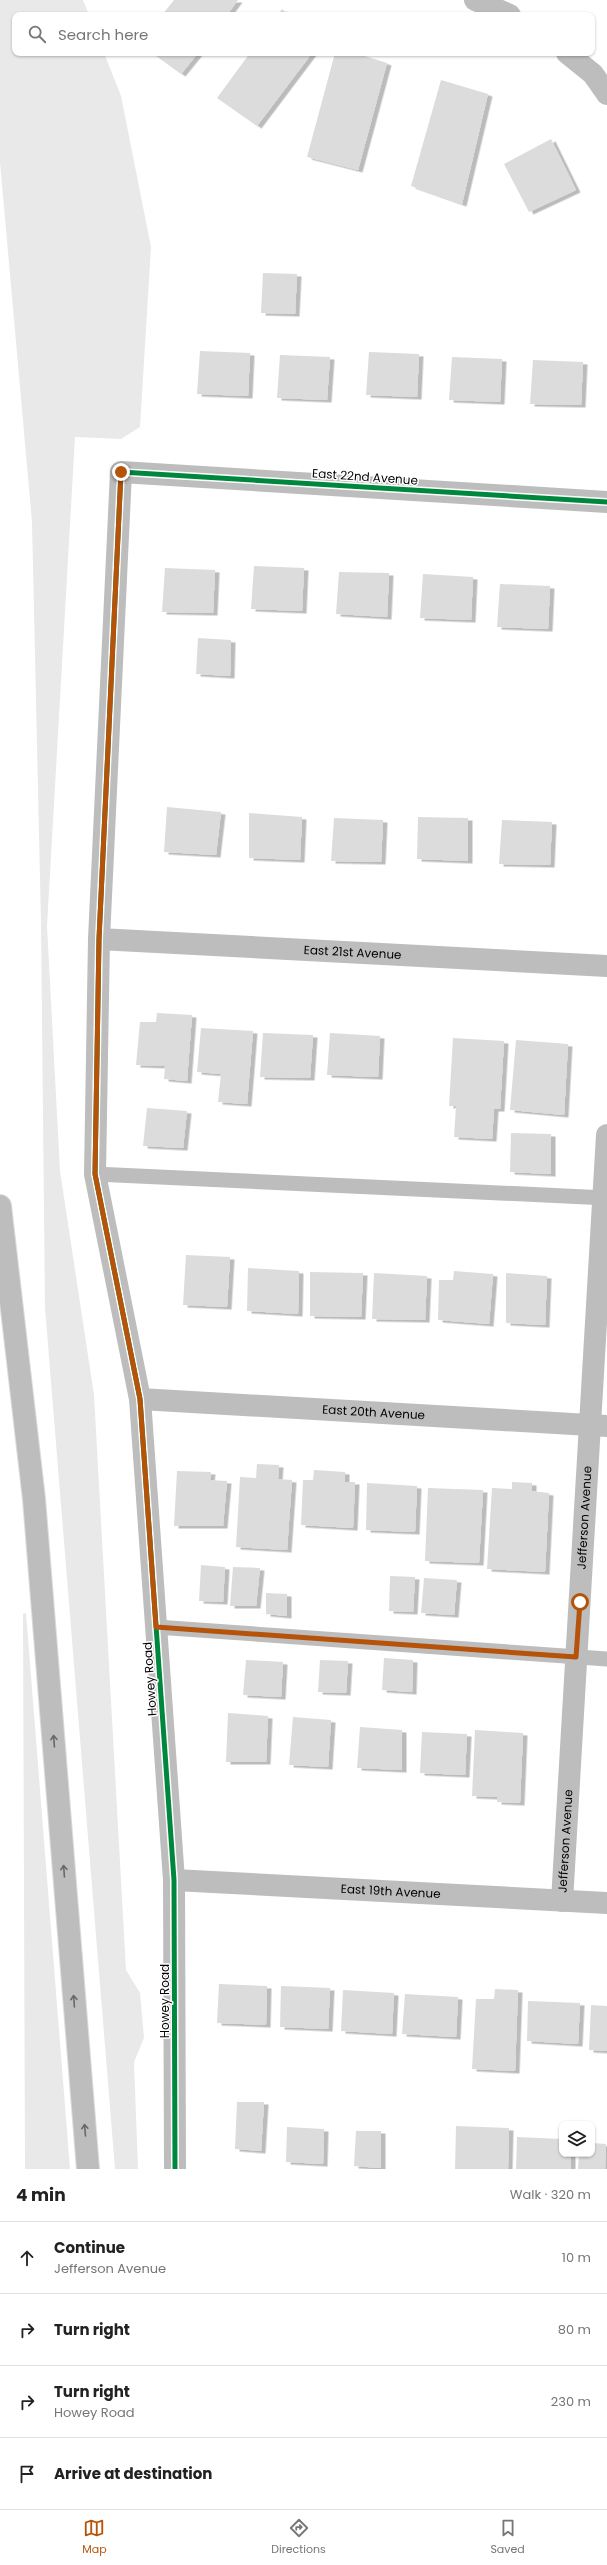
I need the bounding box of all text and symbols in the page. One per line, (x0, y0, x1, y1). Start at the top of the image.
search box (12, 12, 595, 56)
icon: search (26, 23, 48, 45)
text: Search here (58, 24, 148, 45)
route end (112, 463, 130, 481)
street label: East 22nd Avenue (312, 464, 418, 489)
street label: East 21st Avenue (303, 941, 402, 963)
street label: East 20th Avenue (322, 1401, 426, 1423)
street label: Jefferson Avenue (572, 1465, 596, 1570)
route start (571, 1593, 589, 1611)
street label: Howey Road (138, 1641, 161, 1717)
one-way arrow (50, 1735, 57, 1748)
street label: Jefferson Avenue (553, 1789, 577, 1893)
one-way arrow (61, 1865, 68, 1878)
street label: East 19th Avenue (340, 1880, 441, 1902)
street label: Howey Road (156, 1964, 173, 2038)
one-way arrow (71, 1995, 78, 2008)
map controls (559, 2121, 595, 2157)
button: layers (559, 2121, 595, 2157)
one-way arrow (81, 2124, 88, 2137)
text: 4 min (16, 2183, 66, 2207)
text: Walk · 320 m (510, 2185, 591, 2204)
text: Continue (54, 2237, 125, 2258)
icon: ahead (16, 2247, 38, 2269)
text: 10 m (562, 2248, 591, 2267)
text: Jefferson Avenue (54, 2259, 166, 2278)
icon: right (16, 2319, 38, 2341)
text: Turn right (54, 2319, 130, 2340)
text: 80 m (558, 2320, 591, 2339)
text: Turn right (54, 2381, 130, 2402)
icon: right (16, 2391, 38, 2413)
text: 230 m (551, 2392, 591, 2411)
text: Howey Road (54, 2403, 135, 2422)
icon: arrive (16, 2463, 38, 2485)
text: Arrive at destination (54, 2463, 212, 2484)
tab: Map (82, 2517, 107, 2558)
tab: Directions (271, 2517, 326, 2558)
tab: Saved (490, 2517, 525, 2558)

